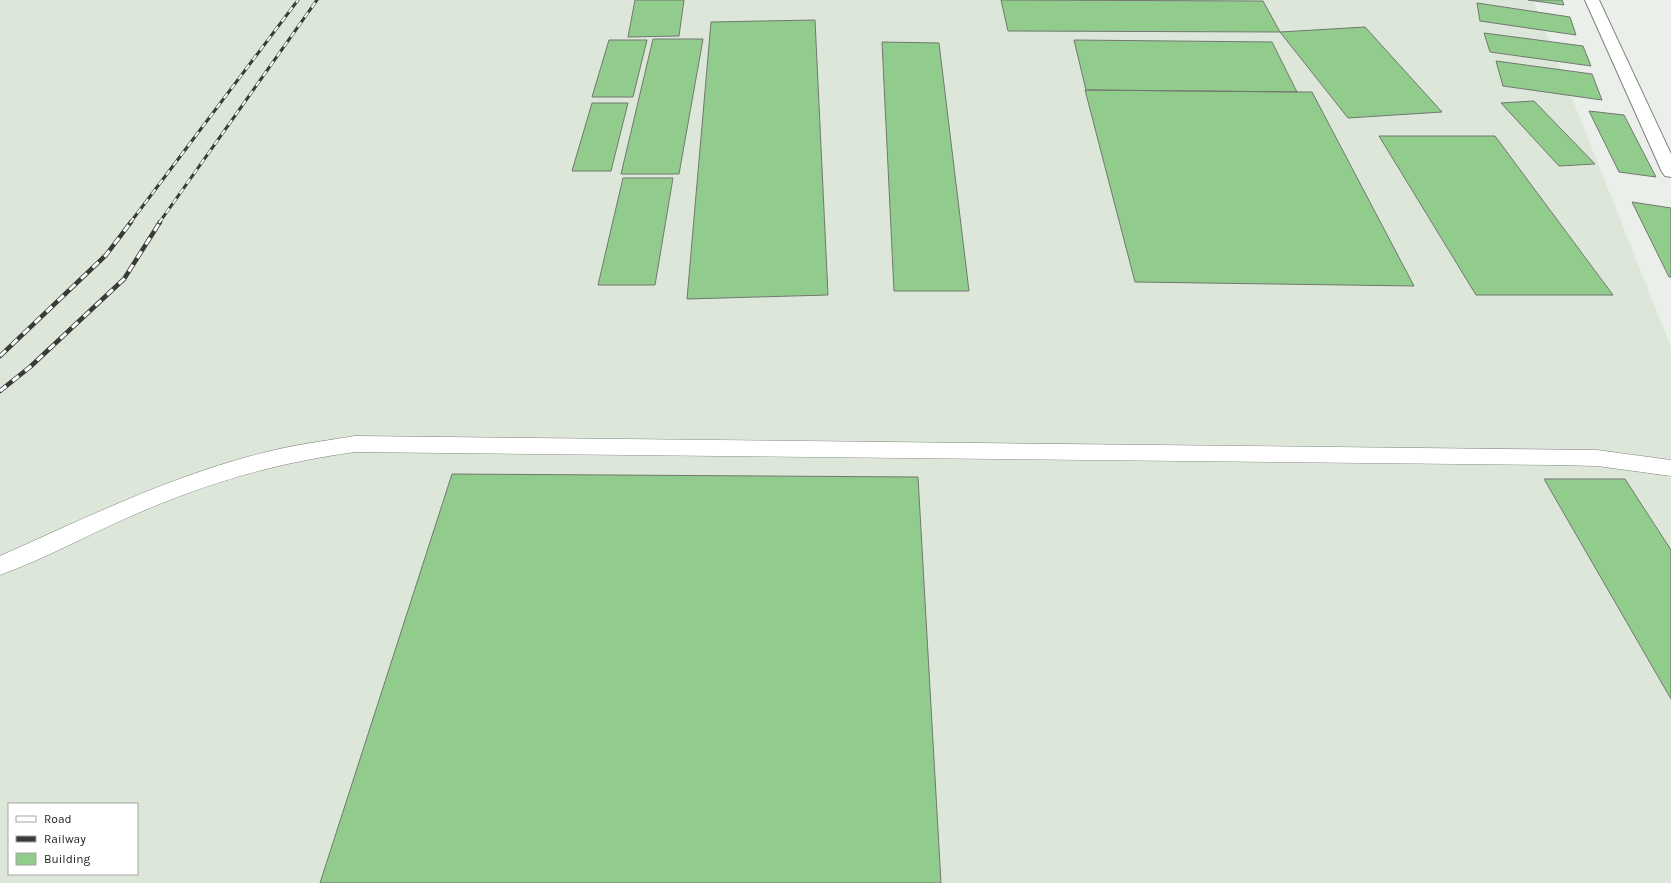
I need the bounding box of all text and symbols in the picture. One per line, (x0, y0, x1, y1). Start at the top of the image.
legend (8, 803, 138, 875)
text: Road (44, 812, 72, 826)
text: Railway (44, 832, 86, 846)
text: Building (44, 852, 91, 866)

